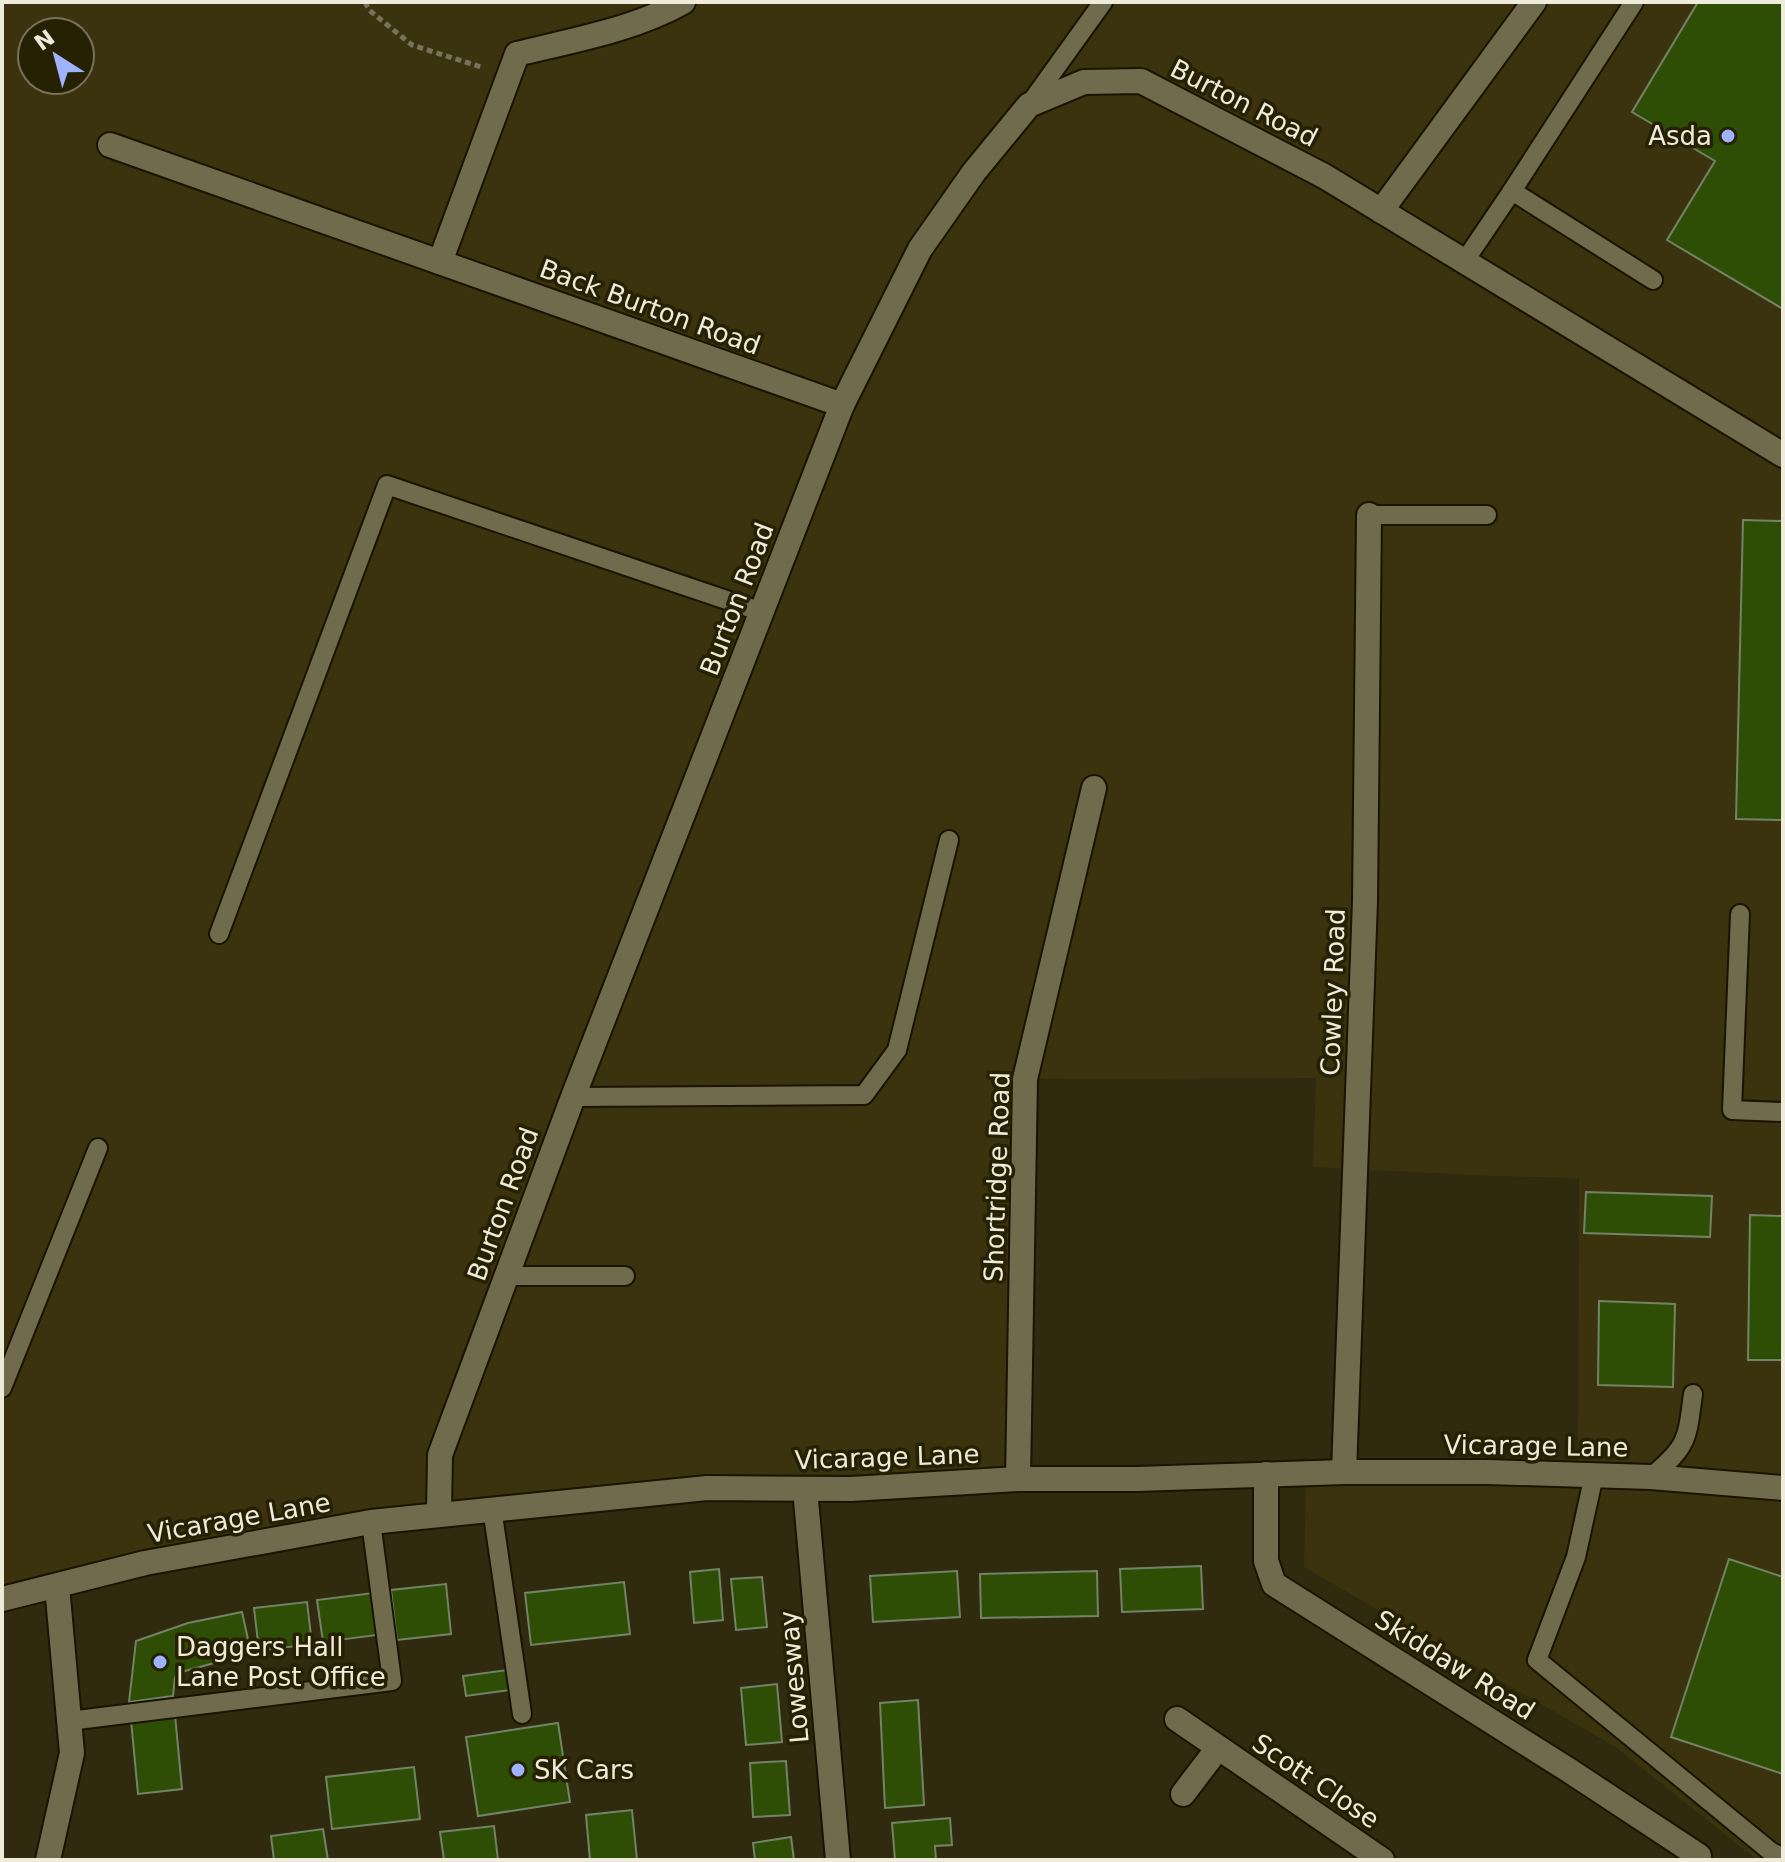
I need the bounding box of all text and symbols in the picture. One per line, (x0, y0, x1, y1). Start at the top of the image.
north arrow (16, 16, 96, 96)
text: N (30, 25, 59, 56)
street label: Burton Road (1165, 53, 1323, 153)
place label: Asda (1648, 121, 1712, 151)
marker: Asda (1719, 127, 1737, 145)
street label: Back Burton Road (536, 253, 764, 361)
street label: Burton Road (694, 518, 780, 680)
street label: Cowley Road (1315, 908, 1351, 1076)
street label: Shortridge Road (978, 1071, 1016, 1283)
street label: Burton Road (461, 1123, 545, 1285)
street label: Vicarage Lane (1443, 1429, 1629, 1463)
street label: Vicarage Lane (794, 1439, 980, 1475)
street label: Vicarage Lane (145, 1487, 333, 1549)
street label: Skiddaw Road (1370, 1604, 1540, 1726)
street label: Lowesway (773, 1609, 815, 1745)
place label: Daggers Hall Lane Post Office (176, 1632, 386, 1692)
marker: Daggers Hall Lane Post Office (151, 1653, 169, 1671)
street label: Scott Close (1247, 1728, 1385, 1834)
place label: SK Cars (534, 1755, 634, 1785)
marker: SK Cars (509, 1761, 527, 1779)

